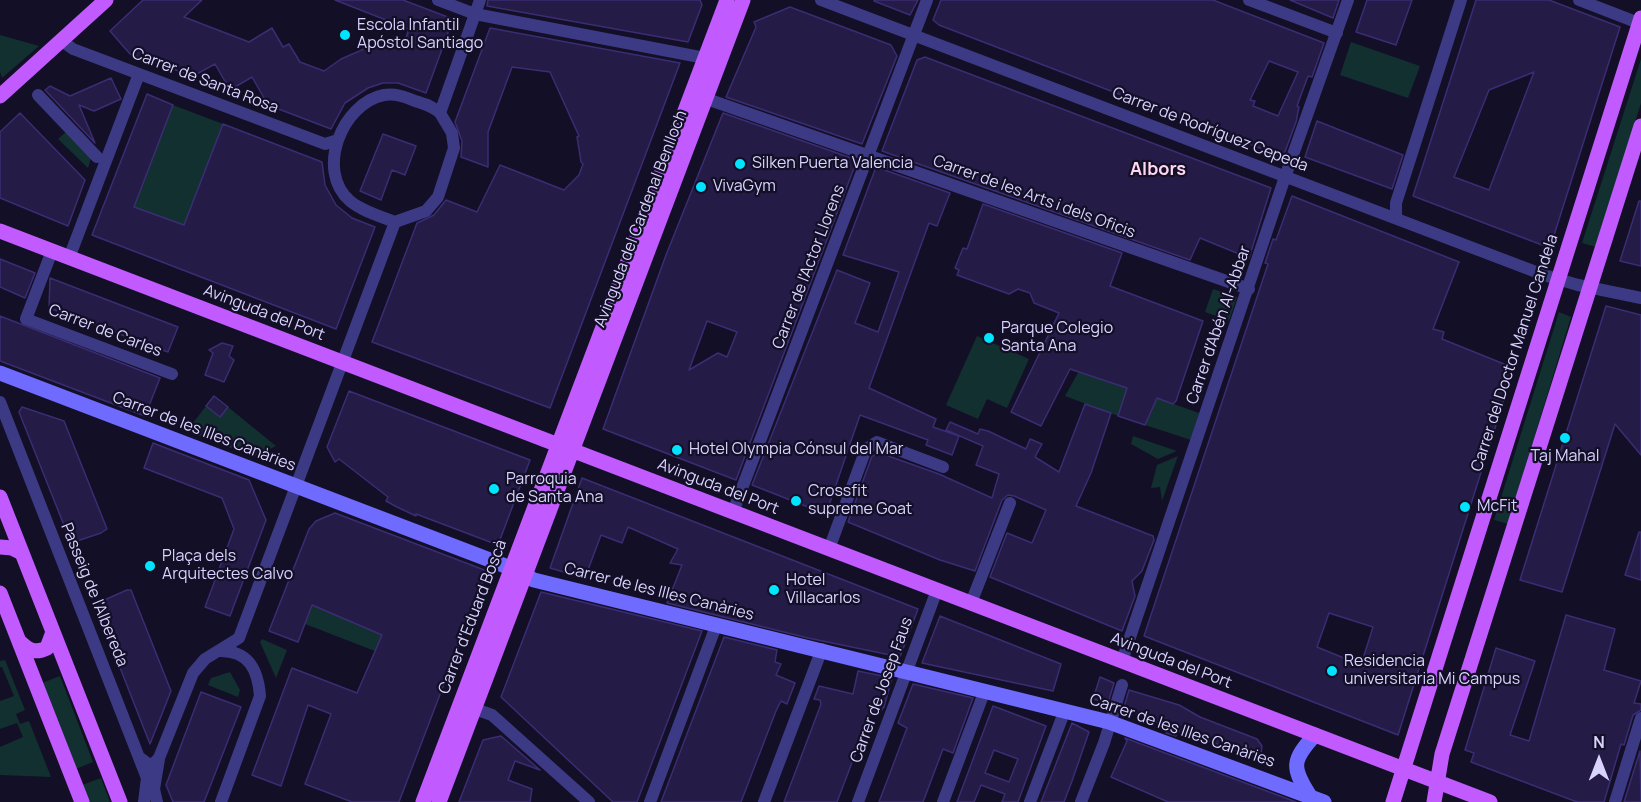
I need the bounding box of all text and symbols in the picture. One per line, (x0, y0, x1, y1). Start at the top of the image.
place label: Escola Infantil Apóstol Santiago (357, 16, 483, 54)
marker: Escola Infantil Apóstol Santiago (338, 28, 352, 42)
street label: Carrer de Santa Rosa (129, 44, 281, 118)
street label: Carrer de Rodríguez Cepeda (1109, 84, 1311, 176)
street label: Avinguda del Cardenal Benlloch (591, 108, 691, 330)
street label: Carrer de les Arts i dels Oficis (930, 151, 1138, 243)
place label: Silken Puerta Valencia (752, 154, 913, 174)
marker: Silken Puerta Valencia (733, 157, 747, 171)
district label: Albors (1130, 159, 1186, 181)
place label: VivaGym (713, 177, 776, 197)
marker: VivaGym (694, 180, 708, 194)
street label: Carrer de l'Actor Llorens (769, 182, 849, 352)
street label: Carrer del Doctor Manuel Candela (1468, 232, 1562, 474)
street label: Carrer d'Abén Al-Abbar (1183, 243, 1255, 407)
street label: Avinguda del Port (201, 281, 327, 345)
street label: Carrer de Carles (46, 301, 164, 361)
place label: Parque Colegio Santa Ana (1001, 319, 1113, 357)
marker: Parque Colegio Santa Ana (982, 331, 996, 345)
street label: Carrer de les Illes Canàries (110, 388, 298, 476)
marker: Taj Mahal (1558, 431, 1572, 445)
place label: Hotel Olympia Cónsul del Mar (689, 440, 904, 460)
marker: Hotel Olympia Cónsul del Mar (670, 443, 684, 457)
place label: Taj Mahal (1531, 447, 1599, 467)
street label: Avinguda del Port (655, 455, 781, 519)
place label: Parroquia de Santa Ana (506, 470, 603, 508)
marker: Parroquia de Santa Ana (487, 482, 501, 496)
place label: Crossfit supreme Goat (808, 482, 912, 520)
marker: Crossfit supreme Goat (789, 494, 803, 508)
place label: McFit (1477, 497, 1518, 517)
marker: McFit (1458, 500, 1472, 514)
street label: Passeig de l'Albereda (56, 520, 132, 670)
street label: Carrer d'Eduard Boscà (435, 537, 511, 697)
place label: Plaça dels Arquitectes Calvo (162, 547, 293, 585)
marker: Plaça dels Arquitectes Calvo (143, 559, 157, 573)
street label: Carrer de les Illes Canàries (562, 559, 756, 625)
place label: Hotel Villacarlos (786, 571, 860, 609)
marker: Hotel Villacarlos (767, 583, 781, 597)
street label: Carrer de Josep Faus (847, 615, 917, 765)
street label: Avinguda del Port (1108, 629, 1234, 693)
place label: Residencia universitaria Mi Campus (1344, 652, 1520, 690)
marker: Residencia universitaria Mi Campus (1325, 664, 1339, 678)
street label: Carrer de les Illes Canàries (1087, 690, 1277, 772)
north arrow (1569, 730, 1629, 790)
text: N (1593, 731, 1605, 753)

